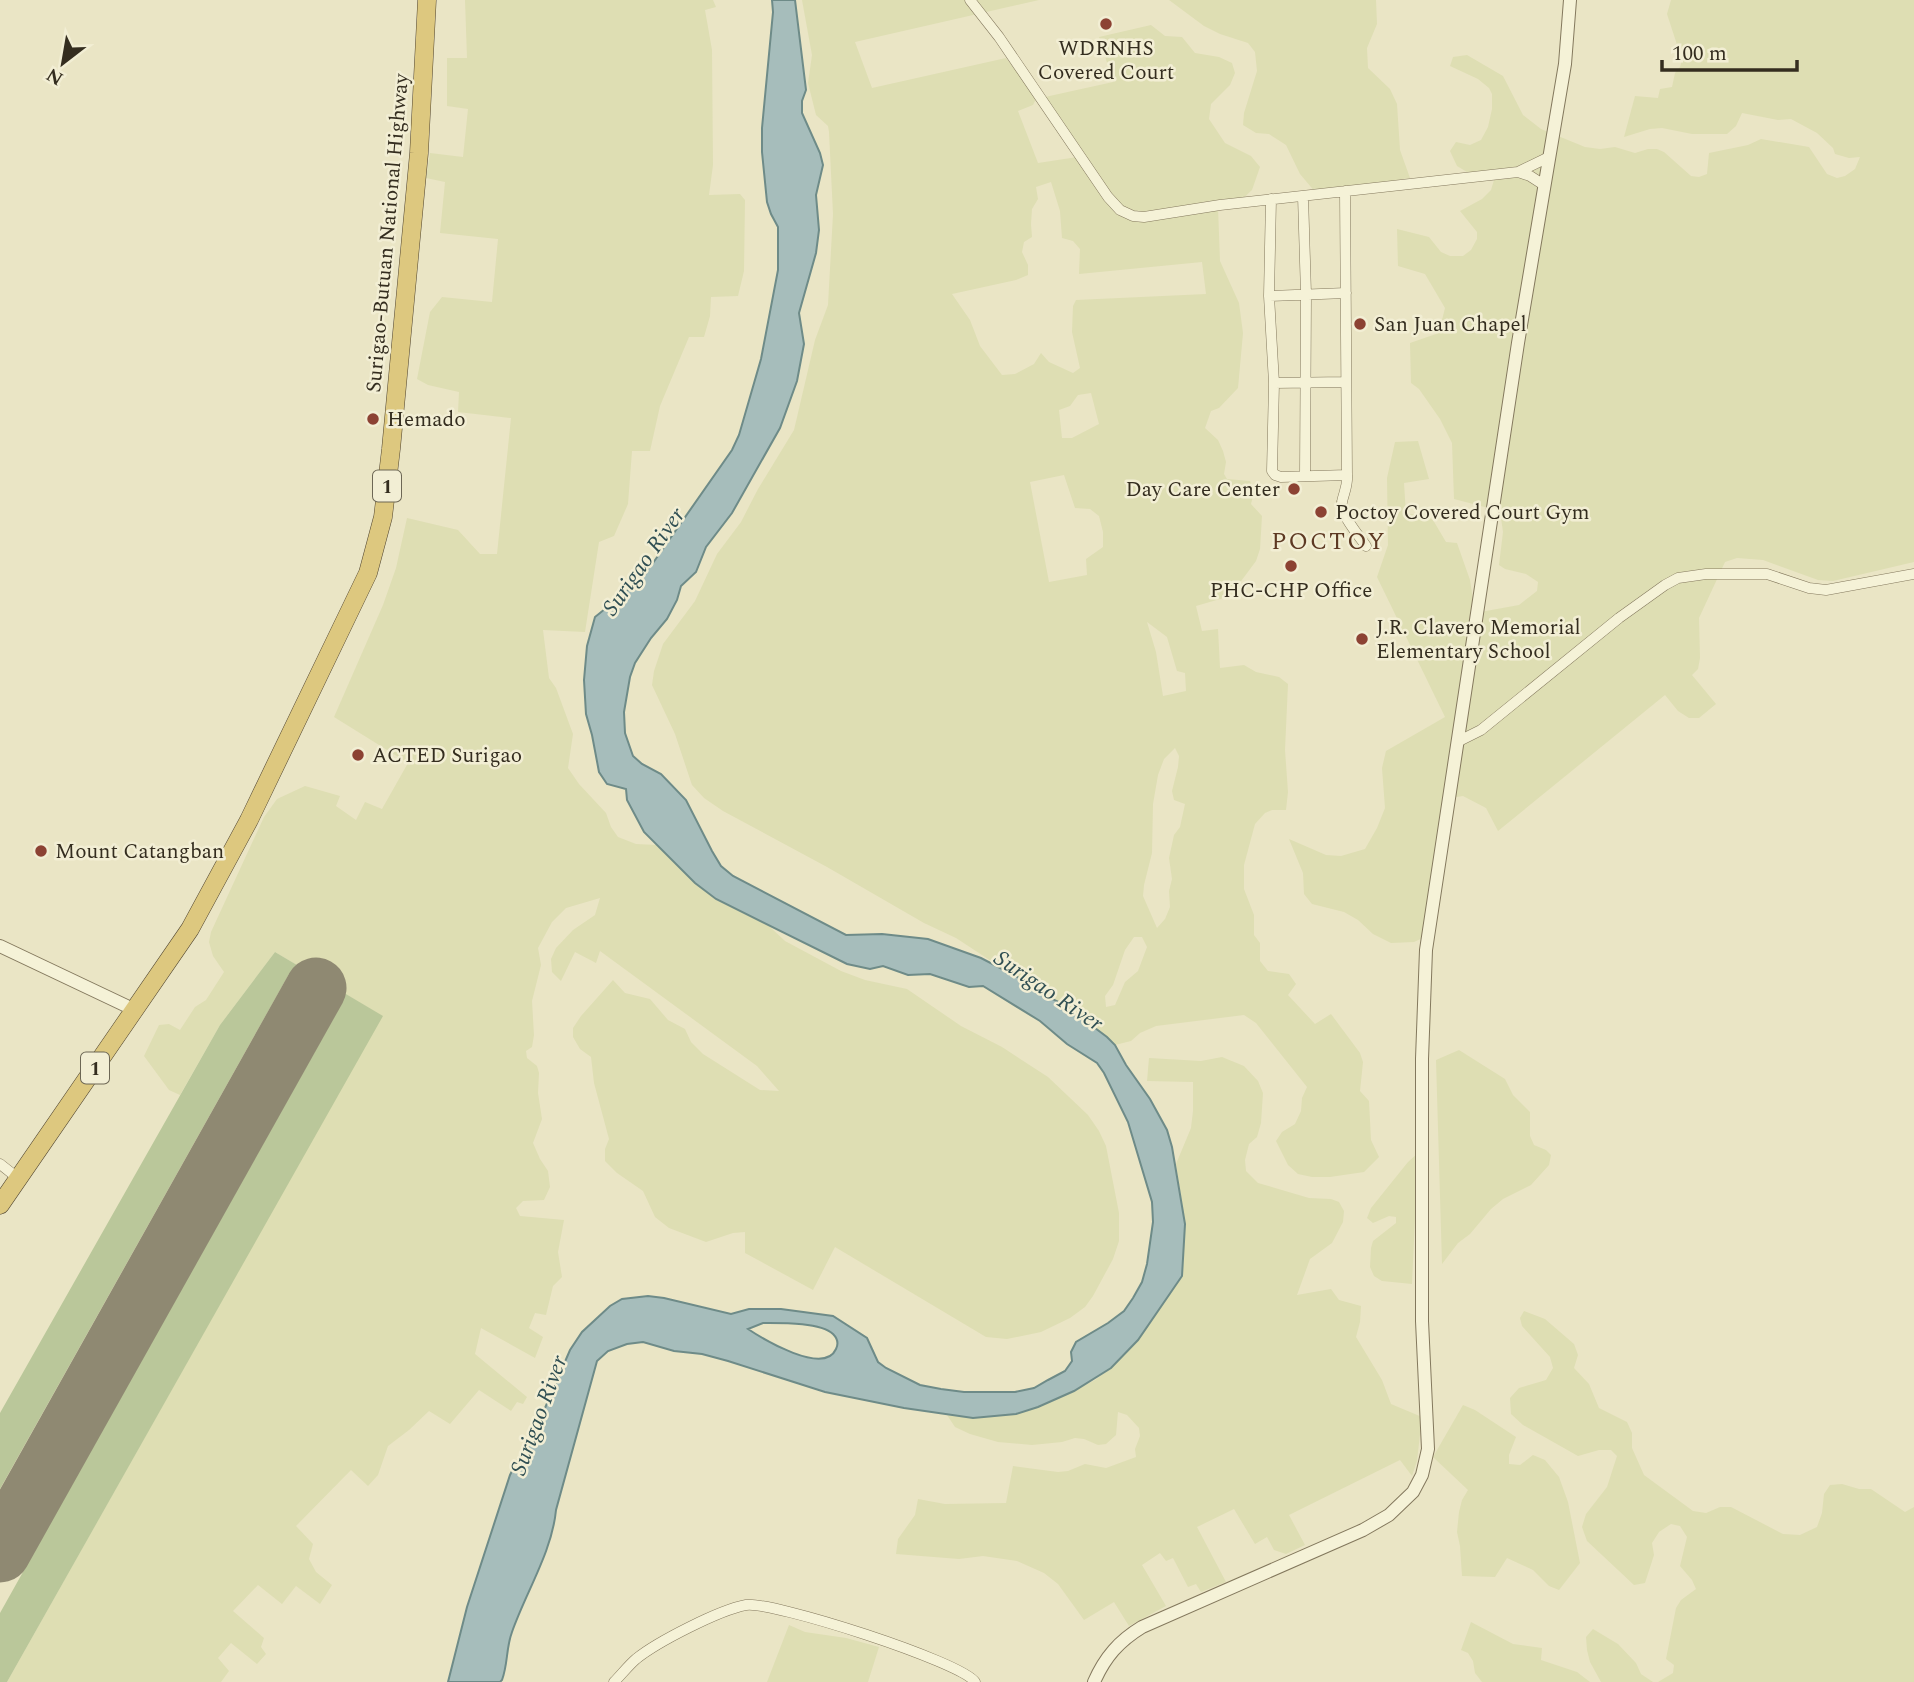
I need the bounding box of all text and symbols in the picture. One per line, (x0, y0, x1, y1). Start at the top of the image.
marker: WDRNHS Covered Court (1098, 16, 1114, 32)
north arrow (28, 28, 98, 98)
scale bar (1662, 28, 1797, 72)
place label: WDRNHS Covered Court (1038, 33, 1174, 89)
text: 100 m (1672, 38, 1727, 70)
text: N (41, 60, 69, 93)
street label: Surigao-Butuan National Highway (358, 71, 418, 394)
place label: San Juan Chapel (1374, 309, 1527, 341)
marker: San Juan Chapel (1352, 316, 1368, 332)
place label: Hemado (387, 404, 465, 436)
marker: Hemado (365, 411, 381, 427)
road number: 1 (373, 471, 401, 502)
place label: Day Care Center (1125, 474, 1280, 506)
marker: Day Care Center (1286, 481, 1302, 497)
place label: Poctoy Covered Court Gym (1335, 497, 1590, 529)
water label: Surigao River (594, 500, 695, 623)
marker: Poctoy Covered Court Gym (1313, 504, 1329, 520)
district label: POCTOY (1271, 524, 1387, 560)
marker: PHC-CHP Office (1283, 558, 1299, 574)
place label: PHC-CHP Office (1210, 575, 1372, 607)
place label: J.R. Clavero Memorial Elementary School (1376, 612, 1581, 668)
marker: J.R. Clavero Memorial Elementary School (1354, 631, 1370, 647)
place label: ACTED Surigao (372, 740, 522, 772)
marker: ACTED Surigao (350, 747, 366, 763)
place label: Mount Catangban (55, 836, 224, 868)
marker: Mount Catangban (33, 843, 49, 859)
water label: Surigao River (986, 942, 1111, 1041)
road number: 1 (81, 1052, 109, 1084)
water label: Surigao River (502, 1350, 578, 1480)

